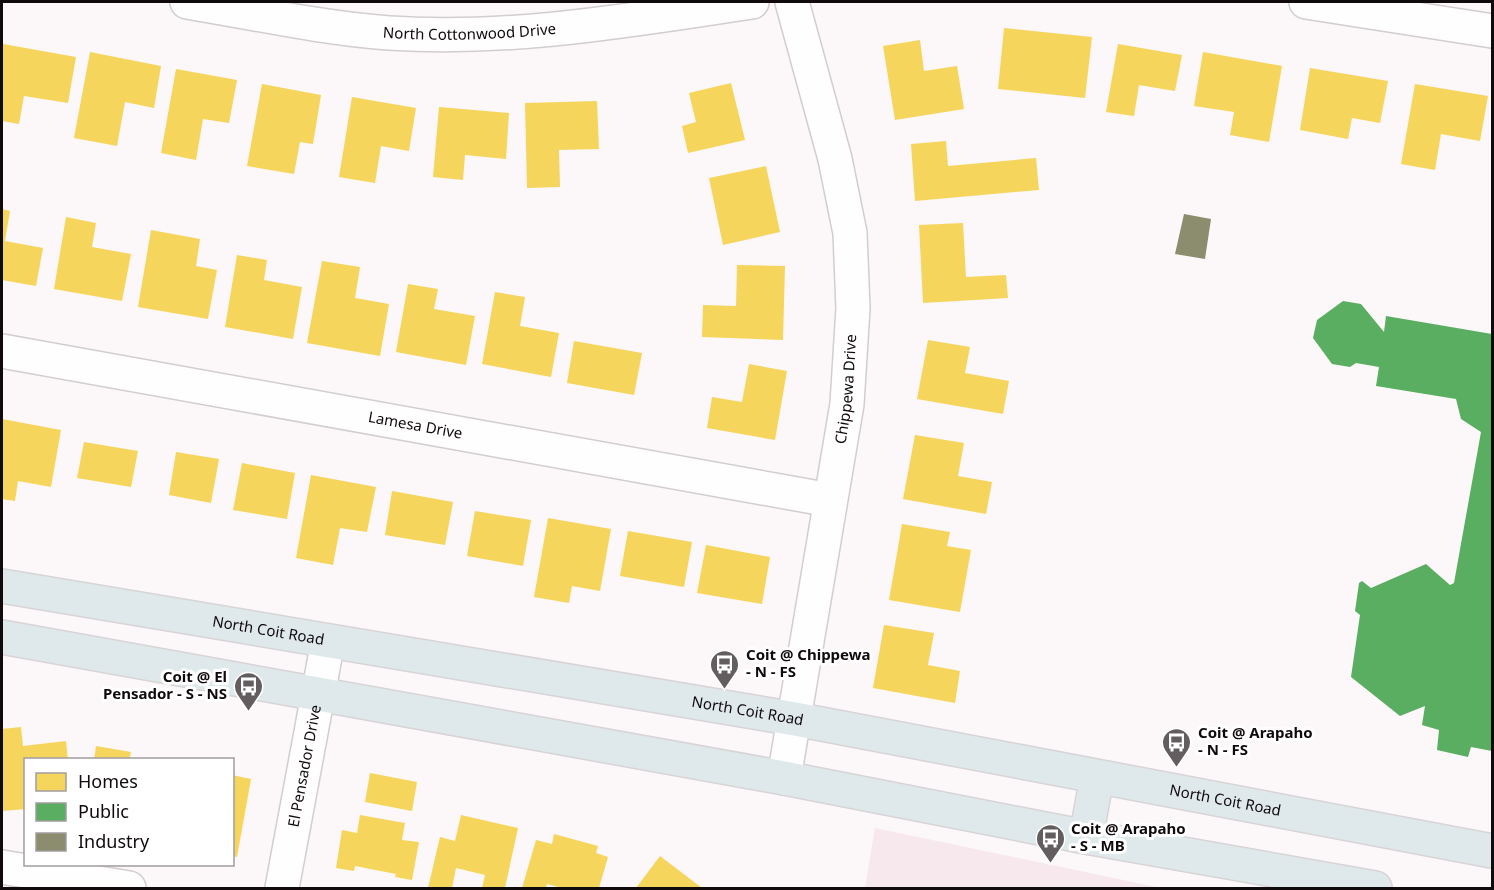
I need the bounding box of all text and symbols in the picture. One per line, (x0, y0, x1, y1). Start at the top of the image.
street label: North Cottonwood Drive (382, 18, 557, 44)
street label: Chippewa Drive (829, 333, 860, 445)
street label: Lamesa Drive (367, 406, 464, 443)
street label: North Coit Road (211, 610, 326, 649)
place label: Coit @ Chippewa - N - FS (746, 644, 871, 681)
bus stop icon: Coit @ Chippewa - N - FS (709, 648, 741, 690)
place label: Coit @ El Pensador - S - NS (103, 666, 227, 703)
bus stop icon: Coit @ El Pensador - S - NS (232, 670, 264, 712)
street label: North Coit Road (690, 691, 805, 729)
street label: El Pensador Drive (283, 703, 325, 829)
place label: Coit @ Arapaho - N - FS (1198, 722, 1313, 759)
bus stop icon: Coit @ Arapaho - N - FS (1161, 726, 1193, 768)
legend (24, 758, 234, 866)
text: Homes (78, 769, 138, 793)
street label: North Coit Road (1168, 779, 1283, 820)
text: Public (78, 799, 129, 823)
place label: Coit @ Arapaho - S - MB (1071, 818, 1186, 855)
bus stop icon: Coit @ Arapaho - S - MB (1034, 822, 1066, 864)
text: Industry (78, 829, 150, 853)

